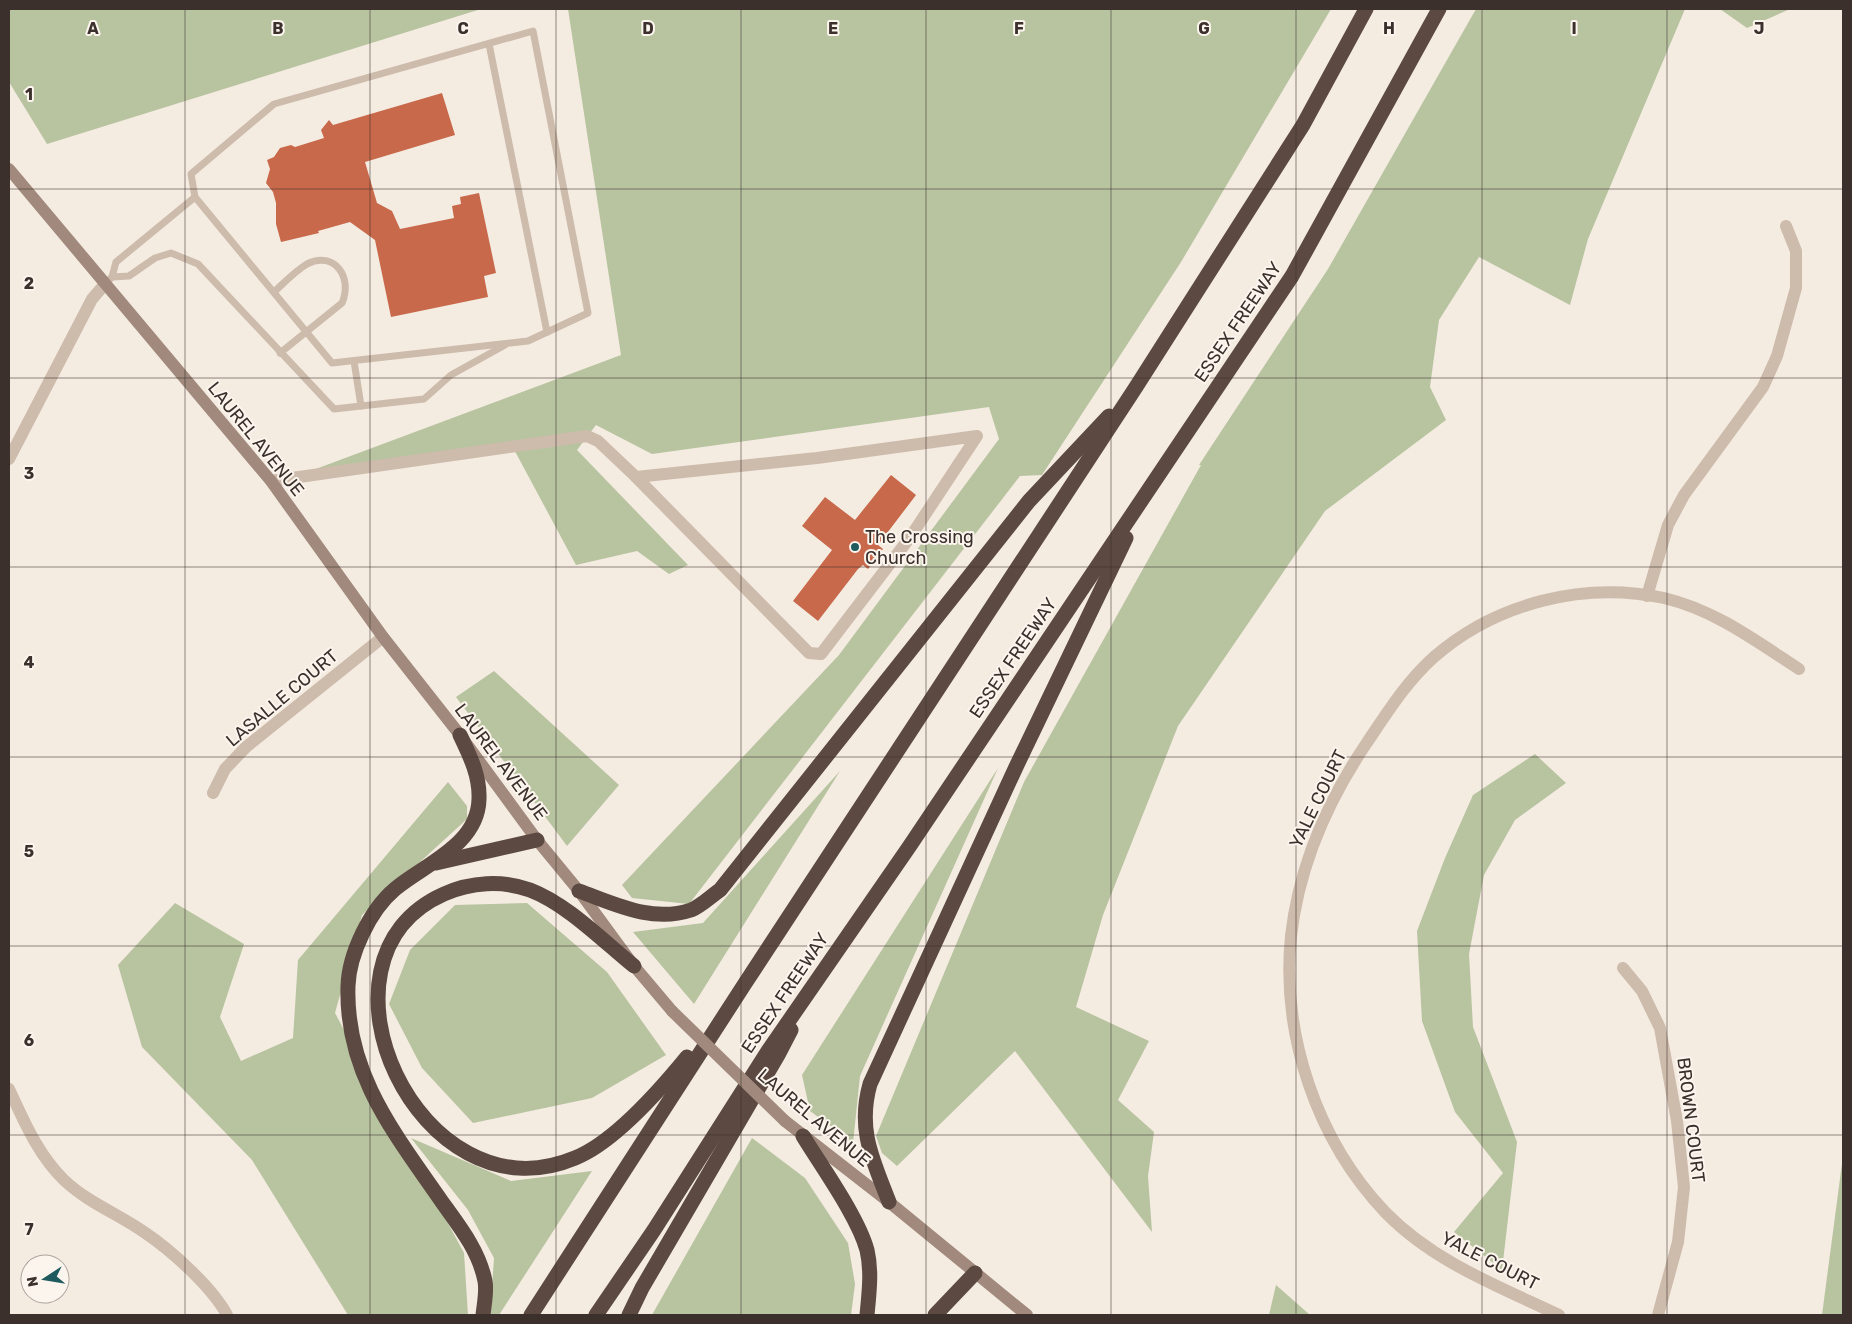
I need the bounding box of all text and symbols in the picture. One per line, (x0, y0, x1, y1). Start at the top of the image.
text: A (87, 19, 99, 38)
text: B (272, 19, 284, 38)
text: C (457, 19, 469, 38)
text: D (642, 19, 654, 38)
text: E (828, 19, 838, 38)
text: F (1014, 19, 1024, 38)
text: G (1198, 19, 1210, 38)
text: H (1383, 19, 1395, 38)
text: I (1571, 19, 1577, 38)
text: J (1754, 19, 1764, 38)
text: 1 (25, 85, 33, 104)
street label: ESSEX FREEWAY (1190, 257, 1287, 386)
text: 2 (24, 274, 34, 293)
street label: LAUREL AVENUE (203, 377, 309, 501)
text: 3 (24, 464, 34, 483)
place label: The Crossing Church (865, 526, 974, 569)
marker: The Crossing Church (849, 541, 861, 553)
street label: ESSEX FREEWAY (965, 593, 1062, 722)
street label: LASALLE COURT (221, 645, 343, 751)
text: 4 (24, 653, 35, 672)
street label: LAUREL AVENUE (450, 699, 552, 825)
street label: YALE COURT (1285, 746, 1351, 852)
text: 5 (24, 842, 34, 861)
street label: ESSEX FREEWAY (737, 928, 834, 1057)
text: 6 (24, 1031, 34, 1050)
street label: BROWN COURT (1672, 1056, 1710, 1184)
street label: LAUREL AVENUE (753, 1064, 875, 1172)
text: 7 (24, 1220, 34, 1239)
street label: YALE COURT (1437, 1227, 1543, 1295)
north arrow (20, 1254, 70, 1304)
text: N (23, 1275, 42, 1288)

